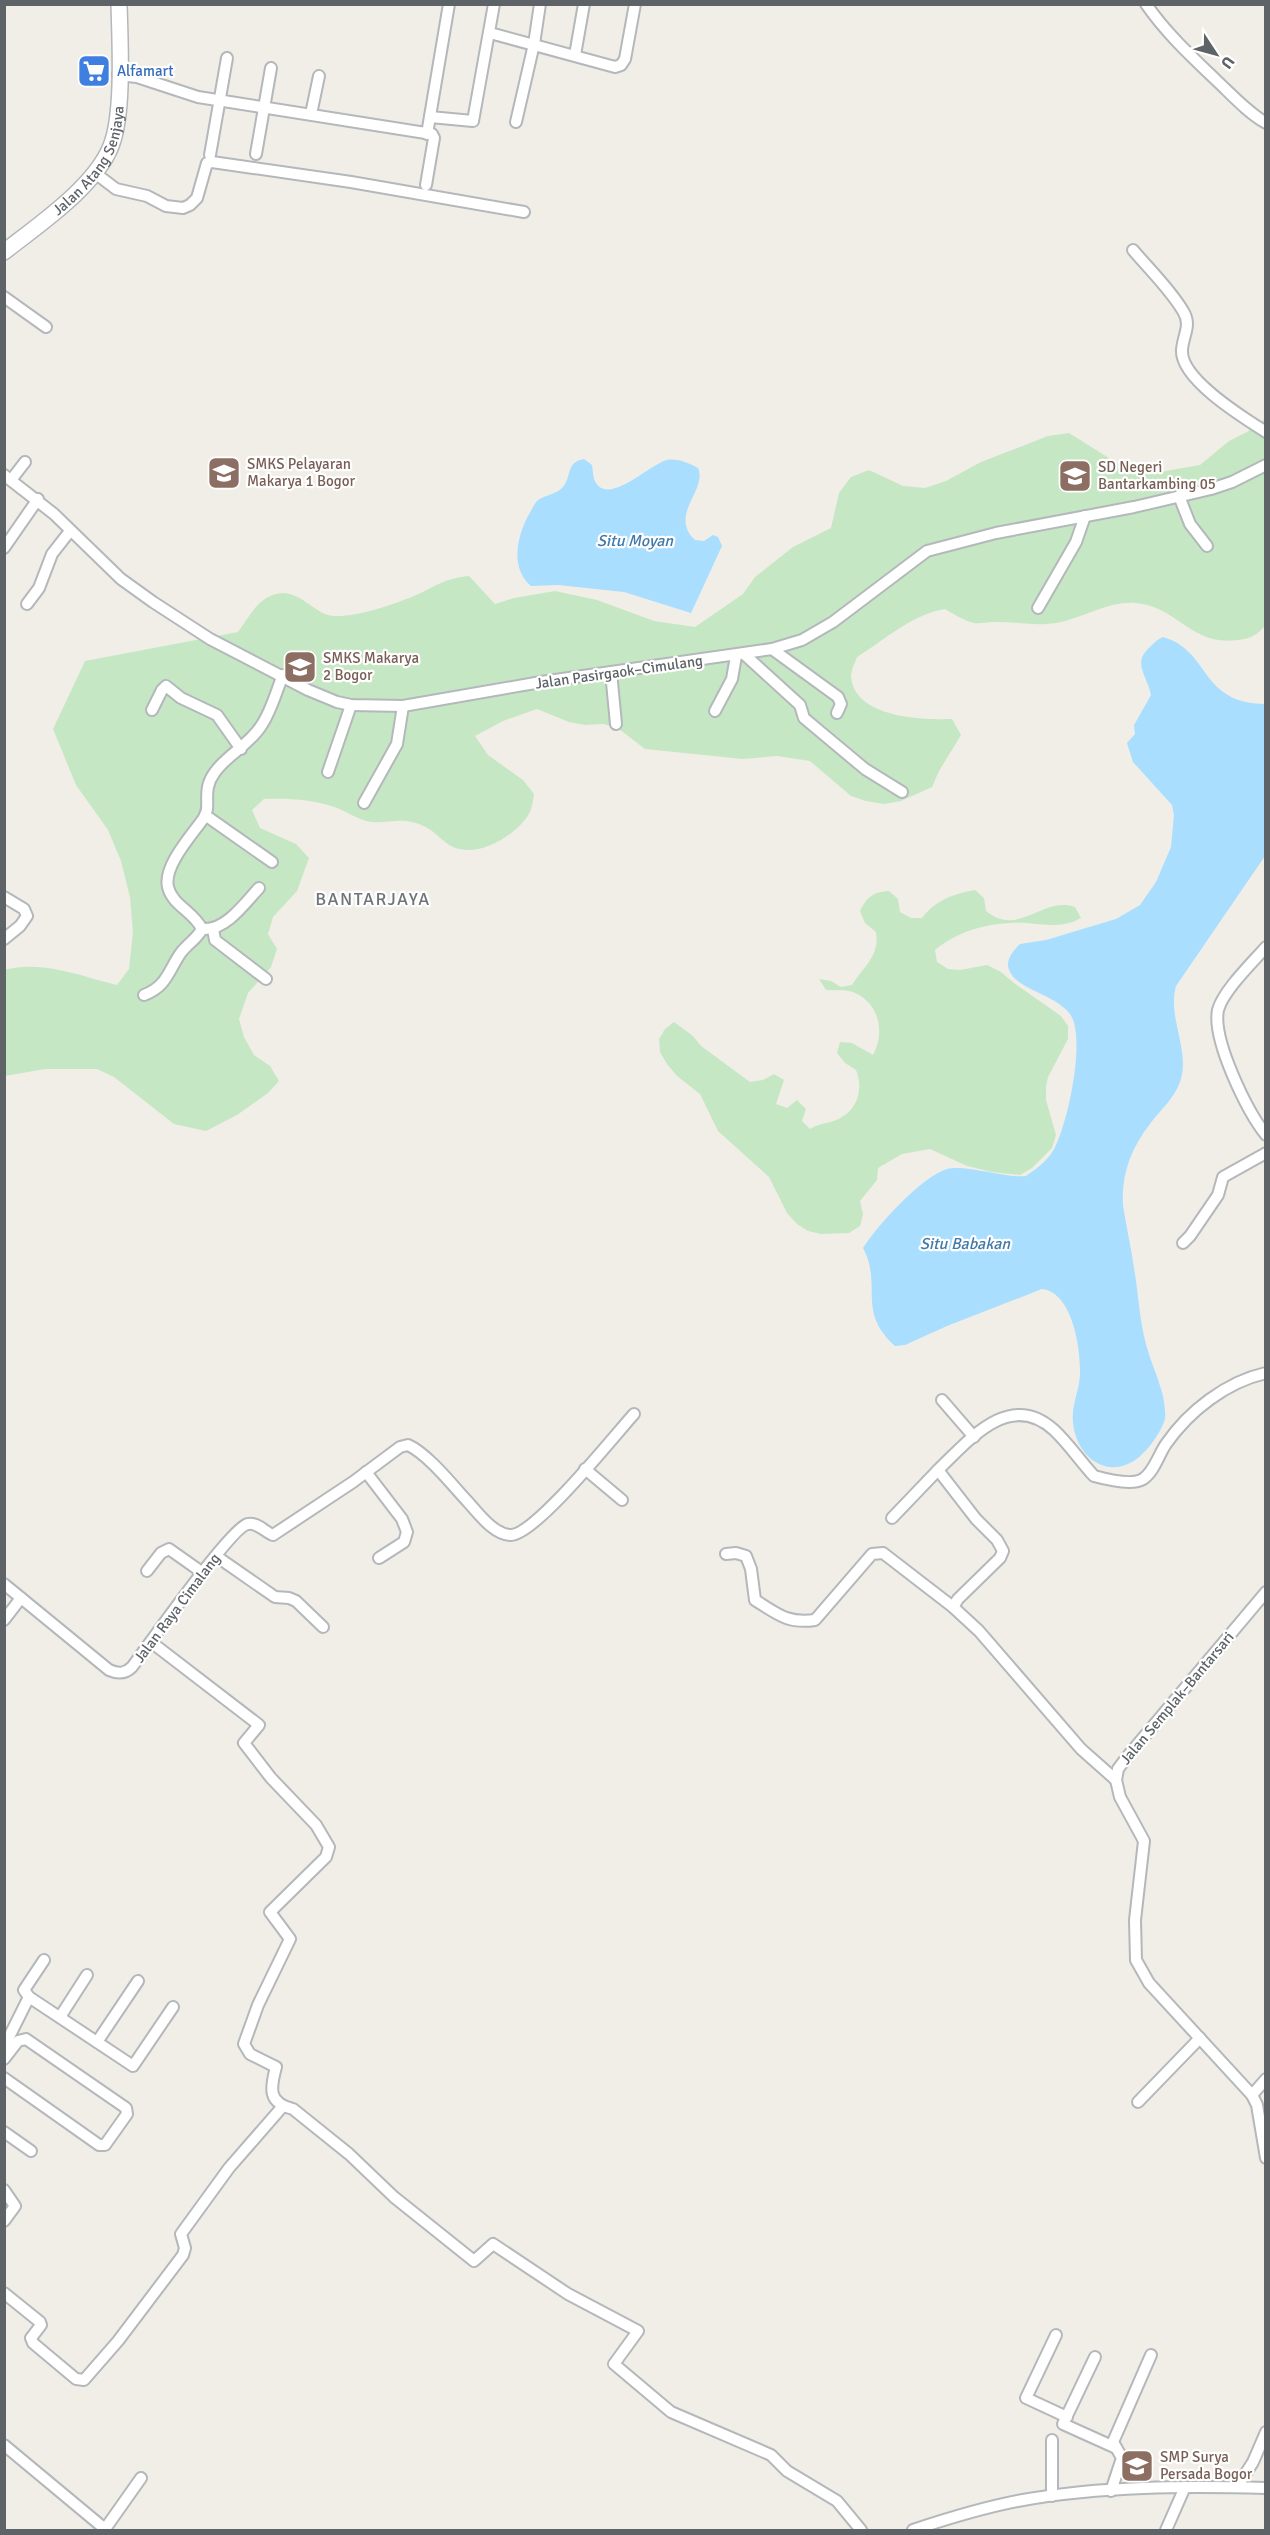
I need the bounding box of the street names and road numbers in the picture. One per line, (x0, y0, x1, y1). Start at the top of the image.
street label: Jalan Atang Senjaya (49, 105, 128, 219)
street label: Jalan Pasirgaok–Cimulang (534, 651, 704, 693)
street label: Jalan Raya Cimalang (130, 1550, 224, 1666)
street label: Jalan Semplak–Bantarsari (1116, 1628, 1238, 1768)

